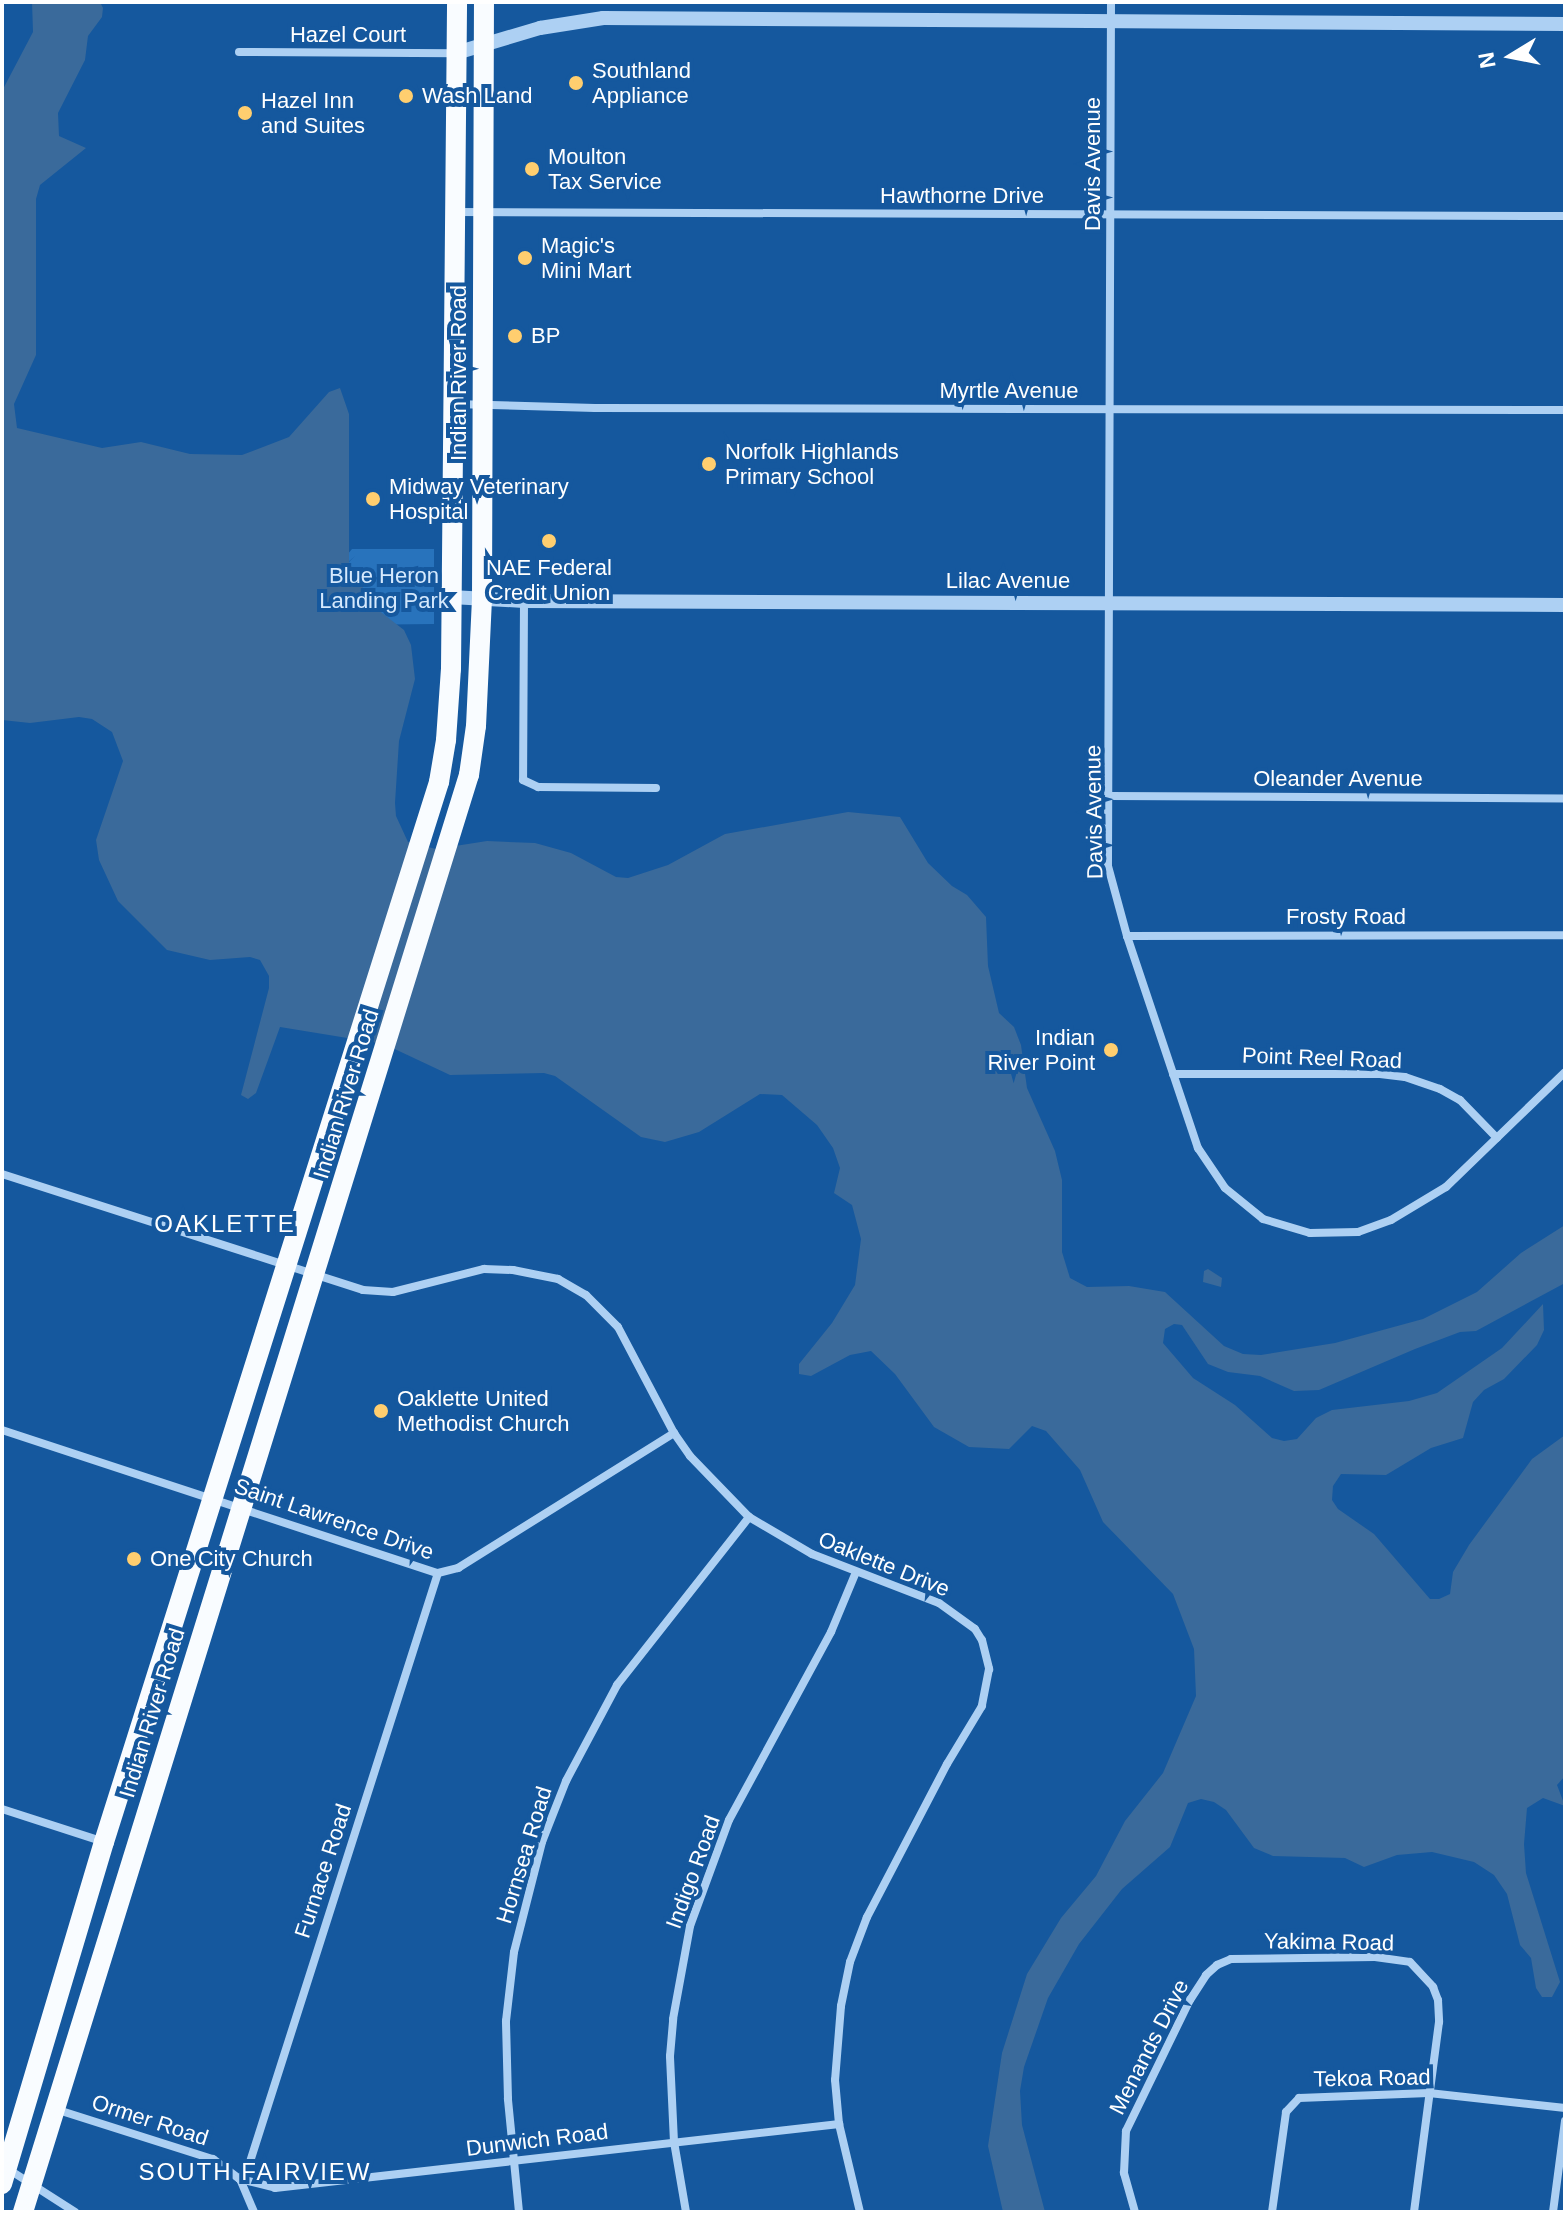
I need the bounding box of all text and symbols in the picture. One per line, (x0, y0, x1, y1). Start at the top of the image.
north arrow (1471, 16, 1551, 96)
street label: Hazel Court (290, 22, 406, 48)
text: N (1473, 50, 1501, 70)
place label: Southland Appliance (592, 57, 691, 108)
marker: Southland Appliance (567, 74, 585, 92)
place label: Wash Land (422, 83, 532, 109)
place label: Hazel Inn and Suites (261, 87, 365, 138)
marker: Wash Land (397, 87, 415, 105)
street label: Davis Avenue (1080, 96, 1106, 232)
marker: Hazel Inn and Suites (236, 104, 254, 122)
place label: Moulton Tax Service (548, 143, 662, 194)
marker: Moulton Tax Service (523, 160, 541, 178)
street label: Hawthorne Drive (880, 183, 1044, 209)
place label: Magic's Mini Mart (541, 232, 631, 284)
marker: Magic's Mini Mart (516, 249, 534, 267)
street label: Indian River Road (446, 285, 472, 461)
place label: BP (531, 323, 560, 349)
marker: BP (506, 327, 524, 345)
street label: Myrtle Avenue (939, 378, 1079, 404)
place label: Norfolk Highlands Primary School (725, 438, 899, 490)
marker: Norfolk Highlands Primary School (700, 455, 718, 473)
place label: Midway Veterinary Hospital (389, 473, 569, 524)
marker: Midway Veterinary Hospital (364, 490, 382, 508)
marker: NAE Federal Credit Union (540, 532, 558, 550)
place label: NAE Federal Credit Union (486, 554, 612, 606)
park label: Blue Heron Landing Park (319, 562, 449, 614)
street label: Lilac Avenue (945, 568, 1071, 594)
street label: Davis Avenue (1080, 744, 1108, 880)
street label: Oleander Avenue (1253, 766, 1423, 792)
street label: Frosty Road (1286, 904, 1406, 930)
street label: Indian River Road (308, 1006, 384, 1182)
place label: Indian River Point (987, 1024, 1095, 1076)
marker: Indian River Point (1102, 1041, 1120, 1059)
street label: Point Reel Road (1241, 1042, 1403, 1074)
district label: OAKLETTE (154, 1210, 296, 1238)
place label: Oaklette United Methodist Church (397, 1385, 569, 1436)
marker: Oaklette United Methodist Church (372, 1402, 390, 1420)
street label: Saint Lawrence Drive (231, 1472, 437, 1566)
street label: Oaklette Drive (814, 1526, 954, 1602)
place label: One City Church (150, 1546, 313, 1572)
marker: One City Church (125, 1550, 143, 1568)
street label: Indian River Road (114, 1625, 190, 1801)
street label: Hornsea Road (491, 1783, 557, 1927)
street label: Furnace Road (289, 1801, 357, 1941)
street label: Indigo Road (660, 1812, 726, 1932)
street label: Yakima Road (1264, 1928, 1394, 1956)
street label: Menands Drive (1104, 1975, 1194, 2119)
street label: Tekoa Road (1313, 2064, 1431, 2092)
street label: Ormer Road (88, 2089, 212, 2151)
street label: Dunwich Road (464, 2118, 610, 2162)
district label: SOUTH FAIRVIEW (139, 2158, 371, 2186)

